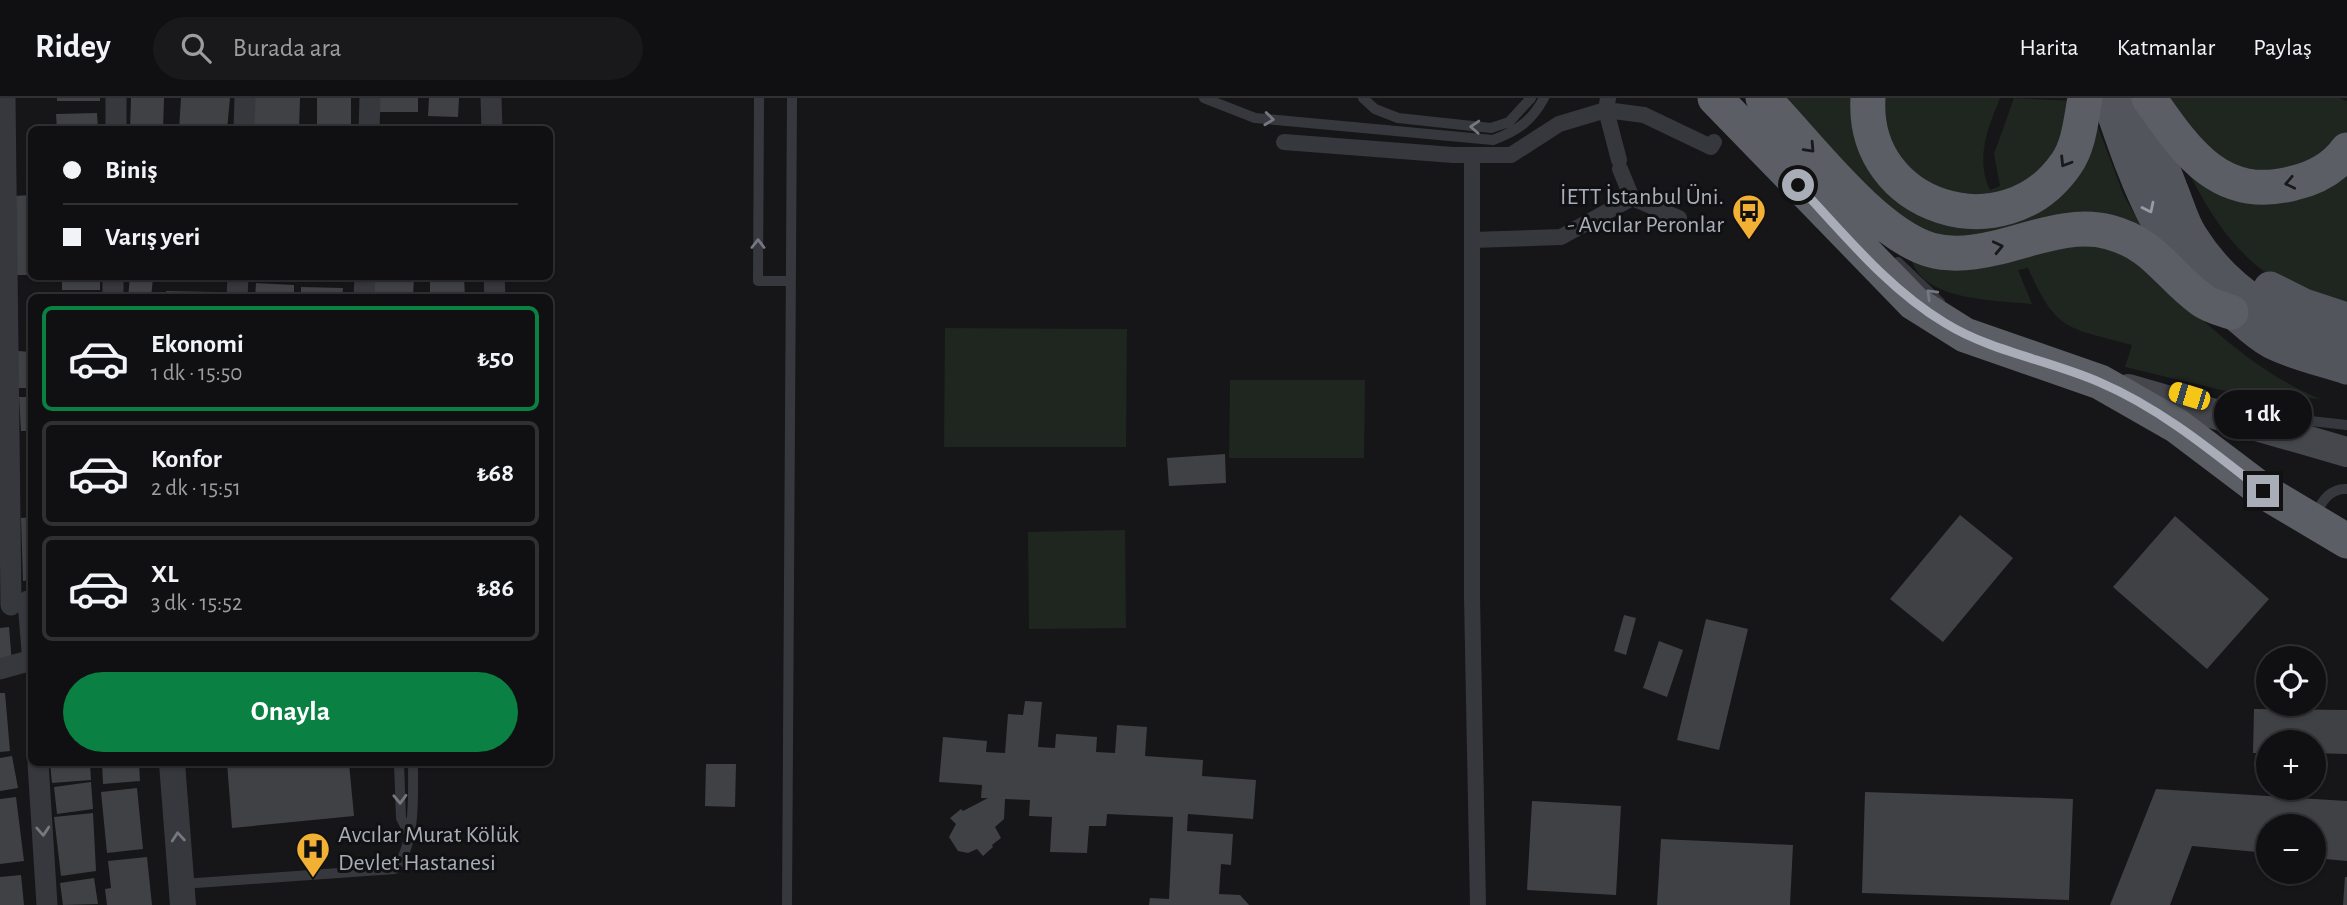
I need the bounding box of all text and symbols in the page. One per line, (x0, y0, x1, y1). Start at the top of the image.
search box (153, 17, 643, 80)
icon: search (177, 29, 215, 67)
text: Ridey (35, 31, 111, 64)
text: Burada ara (233, 35, 342, 61)
text: Harita (2020, 36, 2079, 60)
text: Katmanlar (2117, 36, 2215, 60)
text: Paylaş (2253, 36, 2312, 60)
one-way arrow (1264, 111, 1275, 126)
one-way arrow (1469, 119, 1480, 134)
one-way arrow (1802, 139, 1815, 152)
one-way arrow (2061, 155, 2074, 168)
text: Biniş (105, 157, 157, 183)
route start (1782, 169, 1814, 201)
one-way arrow (2284, 175, 2296, 190)
place label: İETT İstanbul Üni. - Avcılar Peronlar (1560, 184, 1724, 237)
bus stop icon: İETT İstanbul Üni. - Avcılar Peronlar (1730, 192, 1768, 241)
one-way arrow (2141, 201, 2155, 213)
text: Varış yeri (105, 224, 200, 250)
one-way arrow (751, 238, 766, 249)
one-way arrow (1992, 241, 2004, 256)
one-way arrow (1926, 289, 1939, 302)
icon: car (67, 327, 130, 390)
text: Ekonomi (151, 331, 244, 357)
text: ₺50 (477, 345, 514, 371)
text: 1 dk · 15:50 (151, 362, 243, 385)
car (2166, 380, 2213, 412)
callout: 1 dk (2214, 390, 2312, 438)
text: 1 dk (2245, 403, 2281, 426)
icon: car (67, 442, 130, 505)
text: Konfor (151, 446, 222, 472)
text: ₺68 (476, 460, 514, 486)
route end (2247, 475, 2279, 507)
text: 2 dk · 15:51 (151, 477, 241, 500)
icon: car (67, 557, 130, 620)
text: XL (151, 561, 178, 587)
text: ₺86 (476, 575, 514, 601)
text: 3 dk · 15:52 (151, 592, 242, 615)
map controls (2256, 646, 2326, 884)
button: locate (2256, 646, 2326, 716)
button: Onayla (63, 672, 518, 752)
button: + (2256, 730, 2326, 800)
one-way arrow (393, 793, 408, 804)
button: − (2256, 814, 2326, 884)
place label: Avcılar Murat Kölük Devlet Hastanesi (338, 823, 519, 875)
one-way arrow (35, 826, 50, 837)
hospital icon: Avcılar Murat Kölük Devlet Hastanesi (294, 830, 332, 879)
one-way arrow (171, 831, 186, 842)

